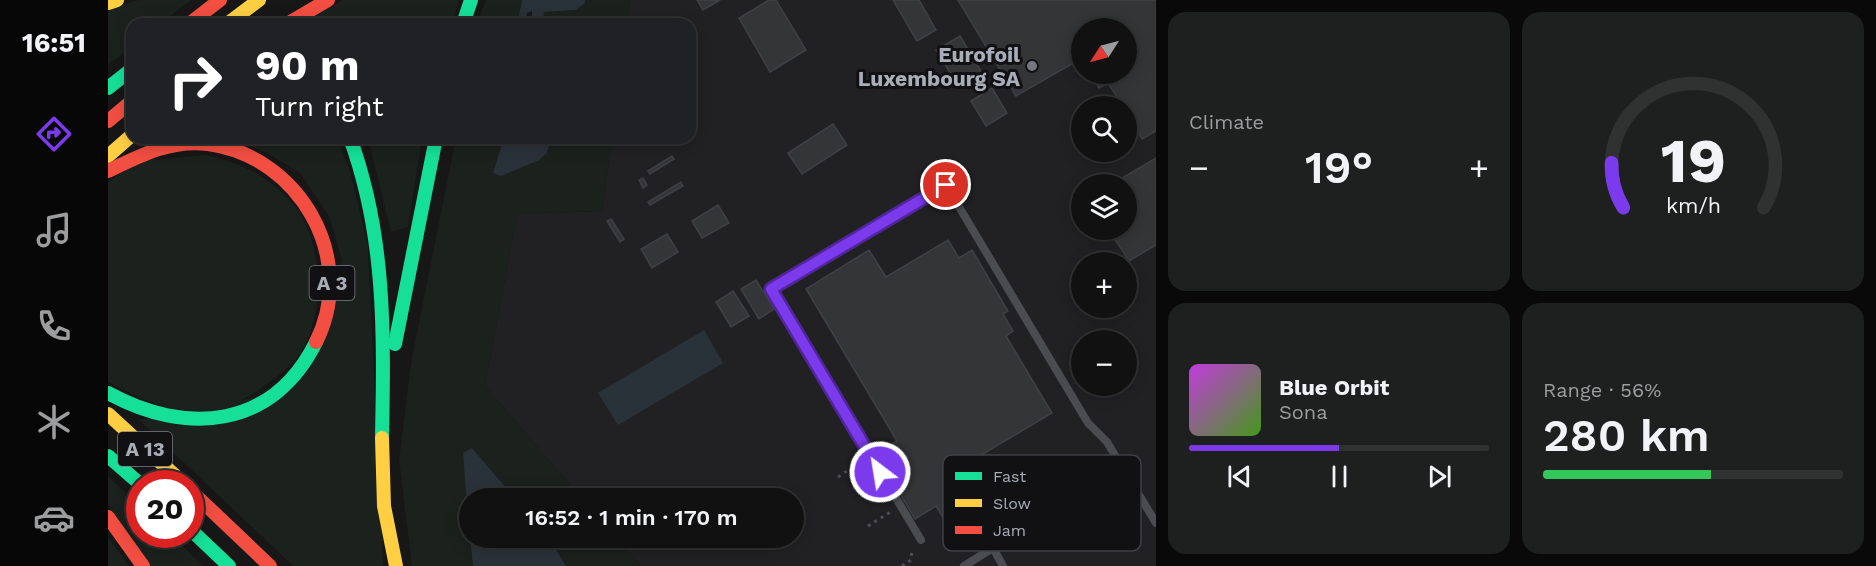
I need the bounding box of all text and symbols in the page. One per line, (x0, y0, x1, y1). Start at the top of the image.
north arrow (1071, 18, 1137, 84)
map controls (1071, 18, 1137, 396)
text: 16:51 (22, 27, 86, 59)
text: 90 m (255, 41, 359, 90)
icon: right (156, 42, 234, 120)
place label: Eurofoil Luxembourg SA (858, 42, 1021, 91)
marker: Eurofoil Luxembourg SA (1025, 59, 1039, 73)
text: Turn right (255, 91, 384, 123)
button: search (1071, 96, 1137, 162)
text: Climate (1189, 110, 1264, 134)
icon: directions (33, 113, 75, 155)
text: 19 (1660, 124, 1726, 197)
text: 19° (1305, 141, 1373, 194)
text: − (1189, 148, 1209, 187)
text: + (1469, 148, 1489, 187)
pin (920, 159, 971, 210)
icon: arrive (929, 168, 962, 201)
button: layers (1071, 174, 1137, 240)
text: km/h (1665, 194, 1721, 219)
icon: music (33, 209, 75, 251)
button: + (1071, 252, 1137, 318)
road number: A 3 (310, 266, 354, 300)
icon: phone (33, 305, 75, 347)
button: − (1071, 330, 1137, 396)
text: Blue Orbit (1279, 375, 1389, 400)
text: Range · 56% (1543, 378, 1661, 402)
text: Sona (1279, 400, 1328, 424)
icon: climate (33, 401, 75, 443)
text: 280 km (1543, 409, 1710, 462)
road number: A 13 (118, 432, 172, 466)
position arrow (848, 440, 912, 504)
legend (943, 455, 1141, 551)
icon: previous (1223, 460, 1256, 493)
icon: pause (1323, 460, 1356, 493)
icon: next (1423, 460, 1456, 493)
text: Fast (993, 467, 1026, 486)
speed limit sign: 20 (126, 470, 204, 548)
text: Slow (993, 494, 1031, 513)
icon: car (33, 497, 75, 539)
text: 16:52 · 1 min · 170 m (525, 505, 738, 530)
text: Jam (993, 521, 1026, 540)

